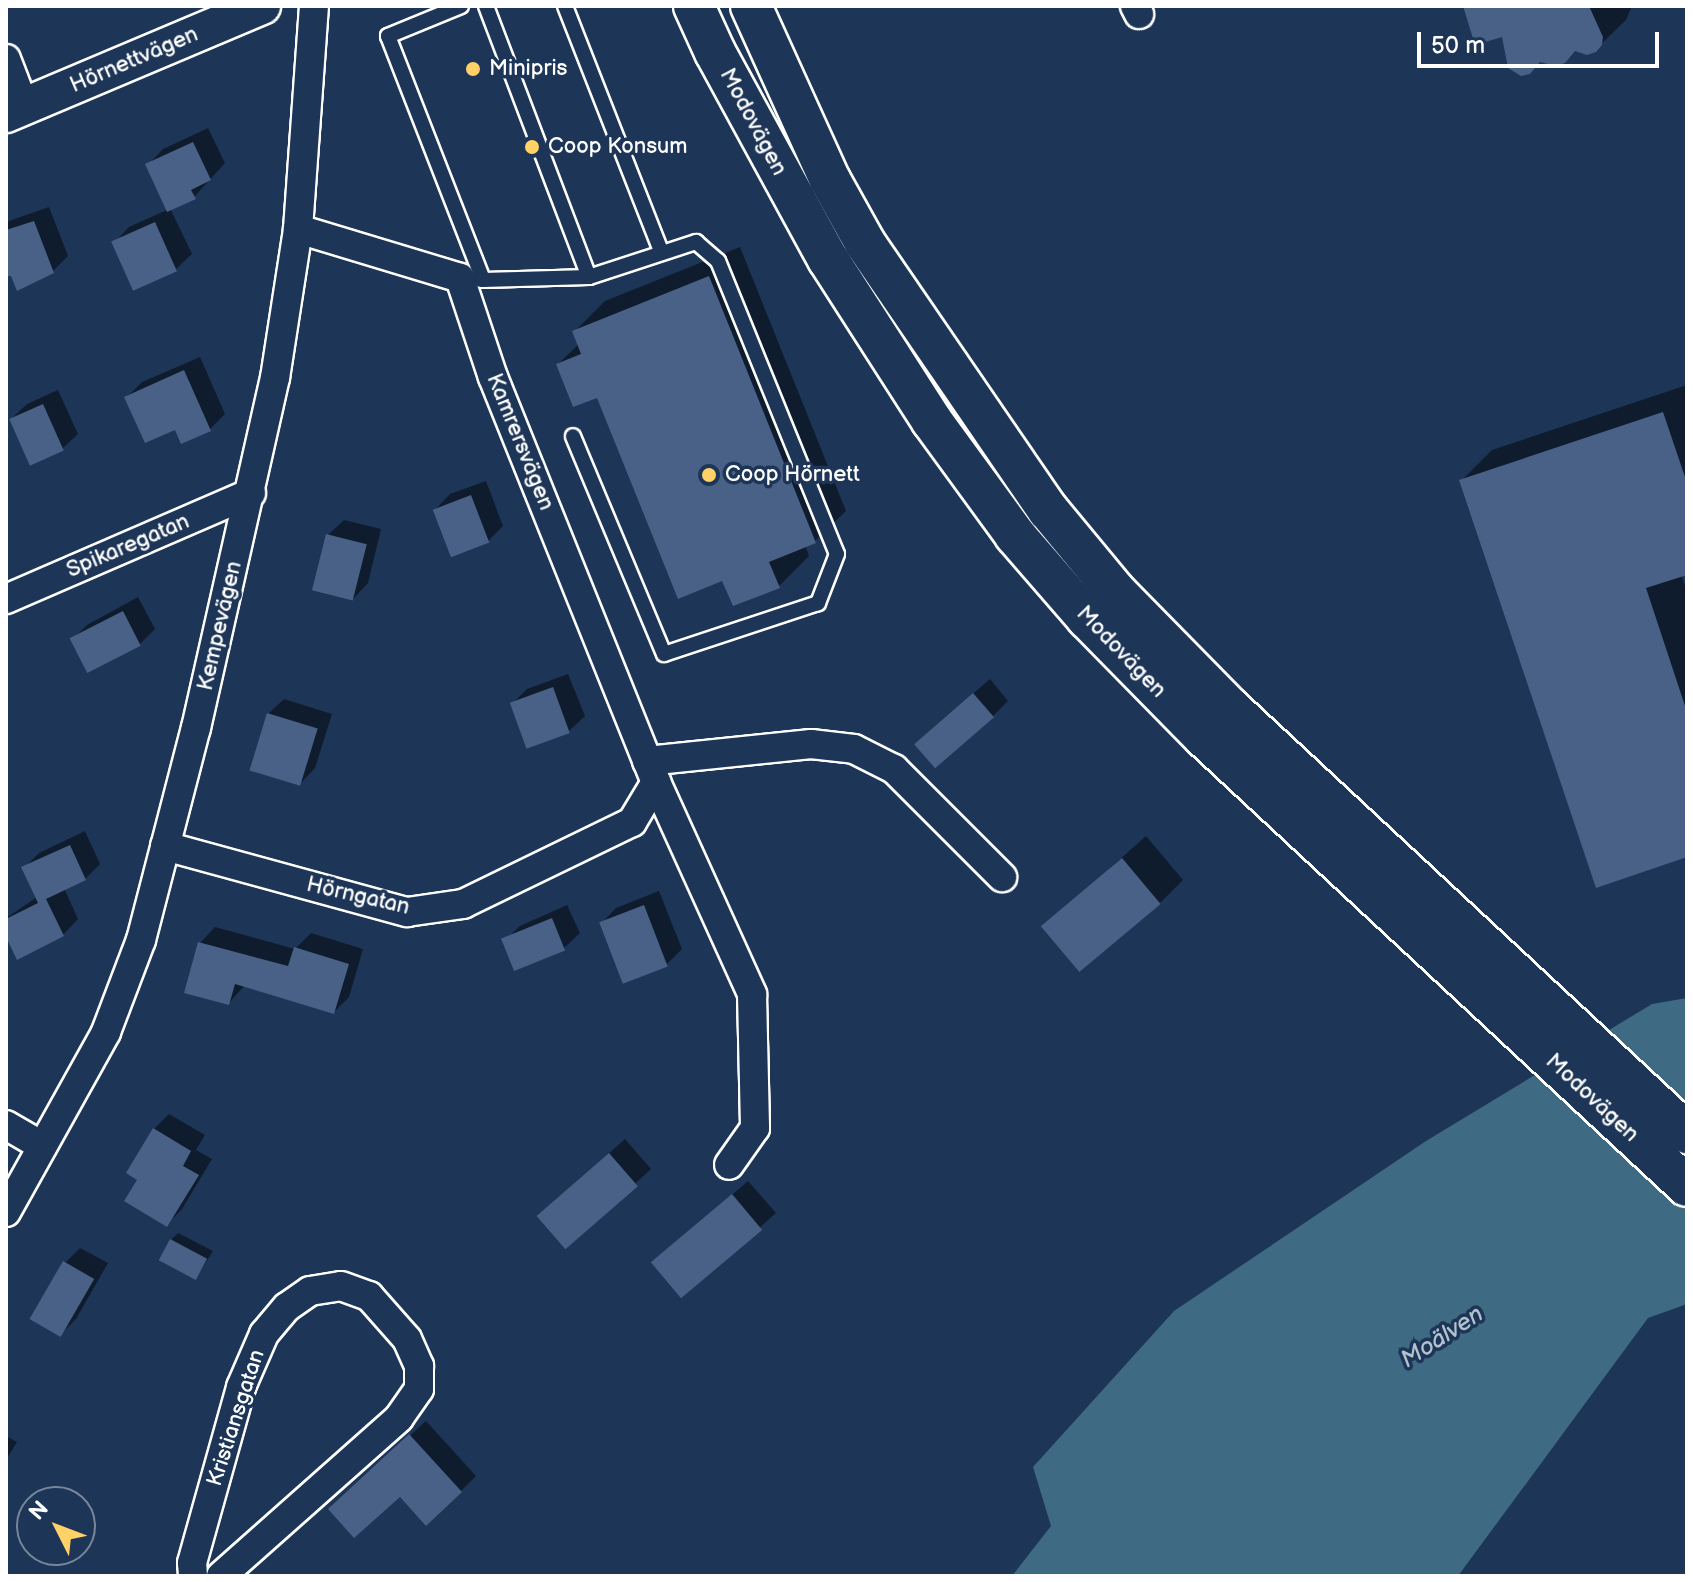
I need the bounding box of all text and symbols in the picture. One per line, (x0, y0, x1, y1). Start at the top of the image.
scale bar (1421, 16, 1663, 66)
street label: Hörnettvägen (66, 21, 202, 99)
text: 50 m (1431, 31, 1485, 60)
place label: Minipris (489, 56, 567, 82)
marker: Minipris (464, 60, 482, 78)
street label: Modovägen (714, 64, 792, 180)
place label: Coop Konsum (548, 134, 688, 160)
marker: Coop Konsum (523, 138, 541, 156)
street label: Kamrersvägen (481, 370, 559, 514)
place label: Coop Hörnett (725, 462, 860, 488)
marker: Coop Hörnett (700, 466, 718, 484)
street label: Spikaregatan (63, 508, 193, 584)
street label: Kempevägen (192, 559, 248, 693)
street label: Modovägen (1071, 601, 1171, 703)
street label: Hörngatan (304, 871, 412, 921)
street label: Modovägen (1540, 1048, 1644, 1148)
water label: Moälven (1395, 1300, 1489, 1374)
street label: Kristiansgatan (202, 1346, 270, 1490)
north arrow (16, 1486, 96, 1566)
text: N (24, 1496, 55, 1526)

